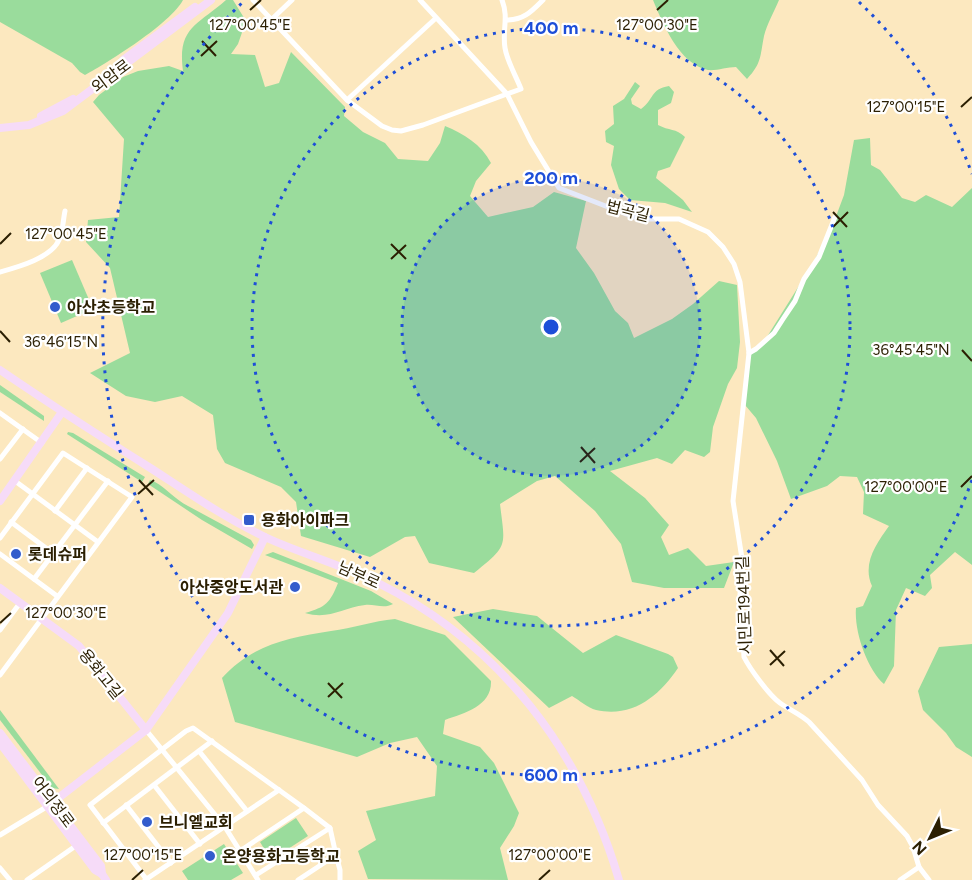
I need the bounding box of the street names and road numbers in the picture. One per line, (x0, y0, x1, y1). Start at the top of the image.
street label: 외암로 (88, 55, 135, 97)
street label: 법곡길 (604, 196, 652, 226)
street label: 시민로194번길 (733, 555, 755, 655)
street label: 남부로 (335, 557, 383, 593)
street label: 용화고길 (75, 645, 127, 703)
street label: 어의정로 (28, 773, 78, 831)

